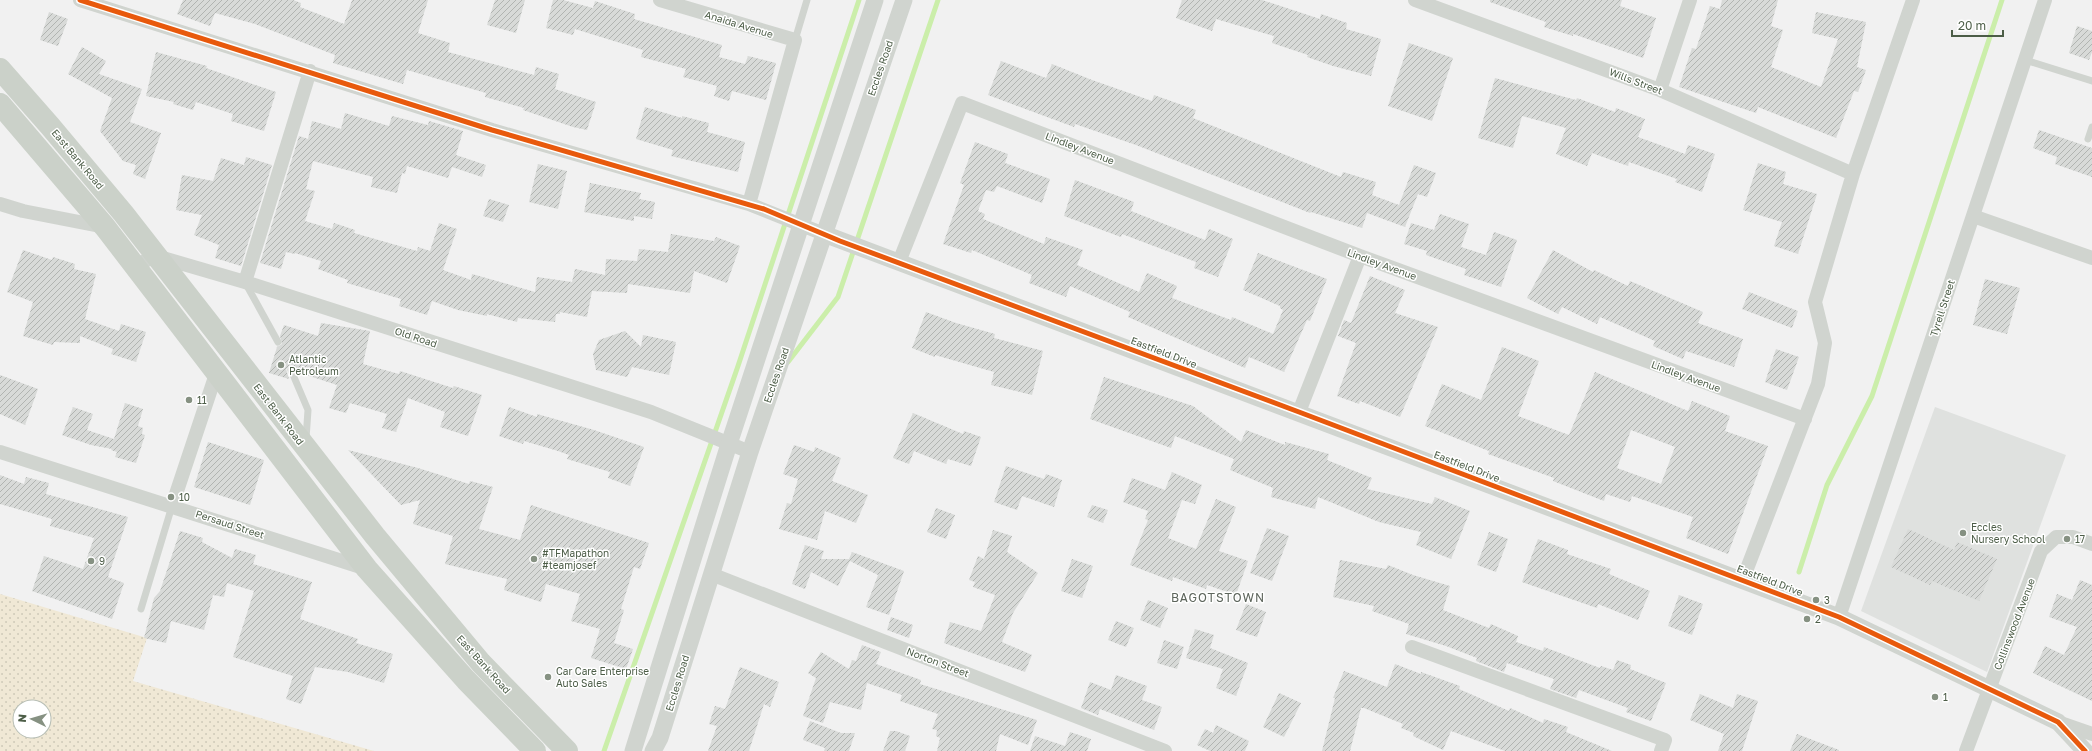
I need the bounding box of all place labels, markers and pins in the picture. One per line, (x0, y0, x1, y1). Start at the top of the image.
place label: Atlantic Petroleum (289, 353, 339, 377)
marker: Atlantic Petroleum (276, 360, 286, 370)
place label: 11 (197, 394, 207, 406)
marker: 11 (184, 395, 194, 405)
place label: 10 (179, 491, 190, 503)
marker: 10 (166, 492, 176, 502)
place label: Eccles Nursery School (1971, 521, 2045, 545)
marker: Eccles Nursery School (1958, 528, 1968, 538)
place label: 17 (2075, 533, 2085, 545)
marker: 17 (2062, 534, 2072, 544)
place label: #TFMapathon #teamjosef (542, 547, 609, 571)
marker: #TFMapathon #teamjosef (529, 554, 539, 564)
place label: 9 (99, 555, 105, 567)
marker: 9 (86, 556, 96, 566)
place label: 3 (1824, 594, 1830, 606)
marker: 3 (1811, 595, 1821, 605)
place label: 2 (1815, 613, 1821, 625)
marker: 2 (1802, 614, 1812, 624)
place label: Car Care Enterprise Auto Sales (556, 665, 649, 689)
marker: Car Care Enterprise Auto Sales (543, 672, 553, 682)
place label: 1 (1943, 691, 1948, 703)
marker: 1 (1930, 692, 1940, 702)

